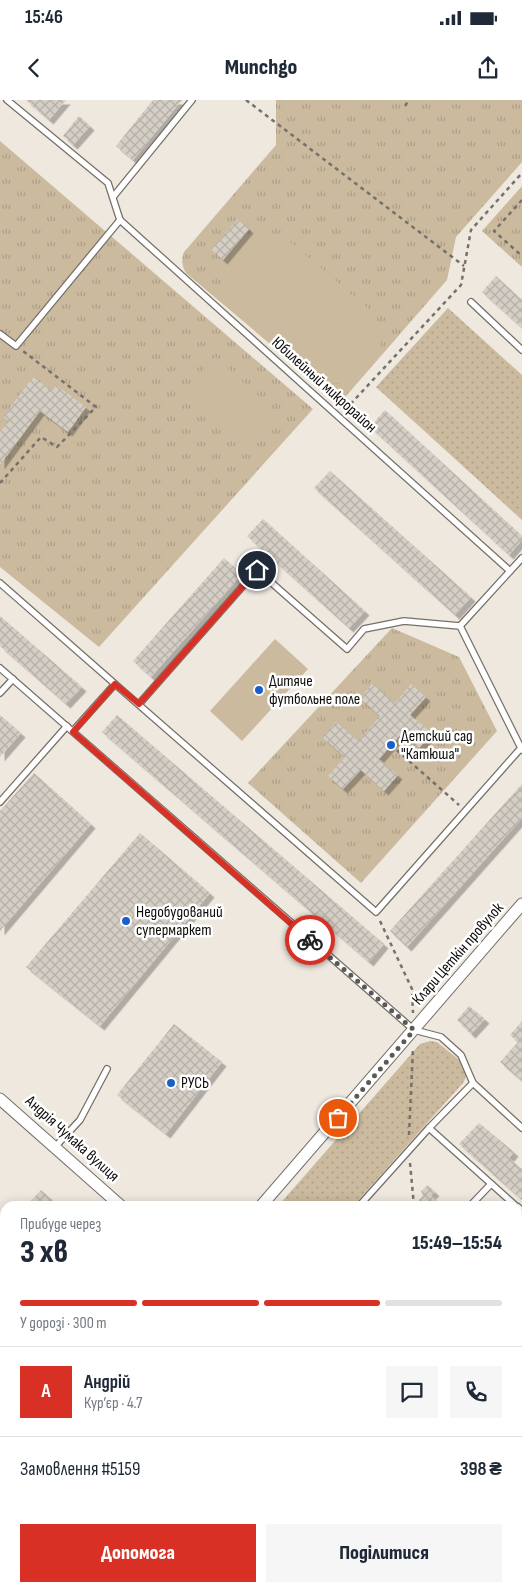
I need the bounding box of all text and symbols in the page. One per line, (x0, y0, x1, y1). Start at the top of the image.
text: 15:46 (25, 6, 63, 29)
icon: back (20, 54, 48, 82)
text: Munchgo (225, 54, 297, 81)
icon: share (474, 54, 502, 82)
street label: Юбилейный микрорайон (268, 333, 380, 437)
pin (236, 549, 278, 591)
icon: home (243, 556, 271, 584)
place label: Дитяче футбольне поле (269, 672, 360, 709)
marker: Дитяче футбольне поле (253, 684, 265, 696)
place label: Детский сад "Катюша" (401, 727, 473, 764)
marker: Детский сад "Катюша" (385, 739, 397, 751)
street label: Клари Цеткін провулок (408, 898, 508, 1009)
place label: Недобудований супермаркет (136, 903, 223, 940)
marker: Недобудований супермаркет (120, 915, 132, 927)
courier (285, 915, 335, 965)
icon: bike (296, 926, 324, 954)
place label: РУСЬ (181, 1074, 209, 1093)
marker: РУСЬ (165, 1077, 177, 1089)
street label: Андрія Чумака вулиця (21, 1091, 123, 1186)
pin (317, 1097, 359, 1139)
icon: bag (324, 1104, 352, 1132)
text: Прибуде через (20, 1215, 101, 1234)
text: 15:49–15:54 (412, 1232, 502, 1255)
text: 3 хв (20, 1233, 68, 1272)
text: У дорозі · 300 m (20, 1314, 107, 1333)
button: chat (386, 1366, 438, 1418)
button: phone (450, 1366, 502, 1418)
text: Андрій (84, 1371, 130, 1394)
text: А (41, 1380, 51, 1403)
text: Кур’єр · 4.7 (84, 1394, 143, 1413)
text: Замовлення #5159 (20, 1458, 140, 1481)
text: 398 ₴ (460, 1458, 502, 1481)
button: Допомога (20, 1524, 256, 1582)
button: Поділитися (266, 1524, 502, 1582)

